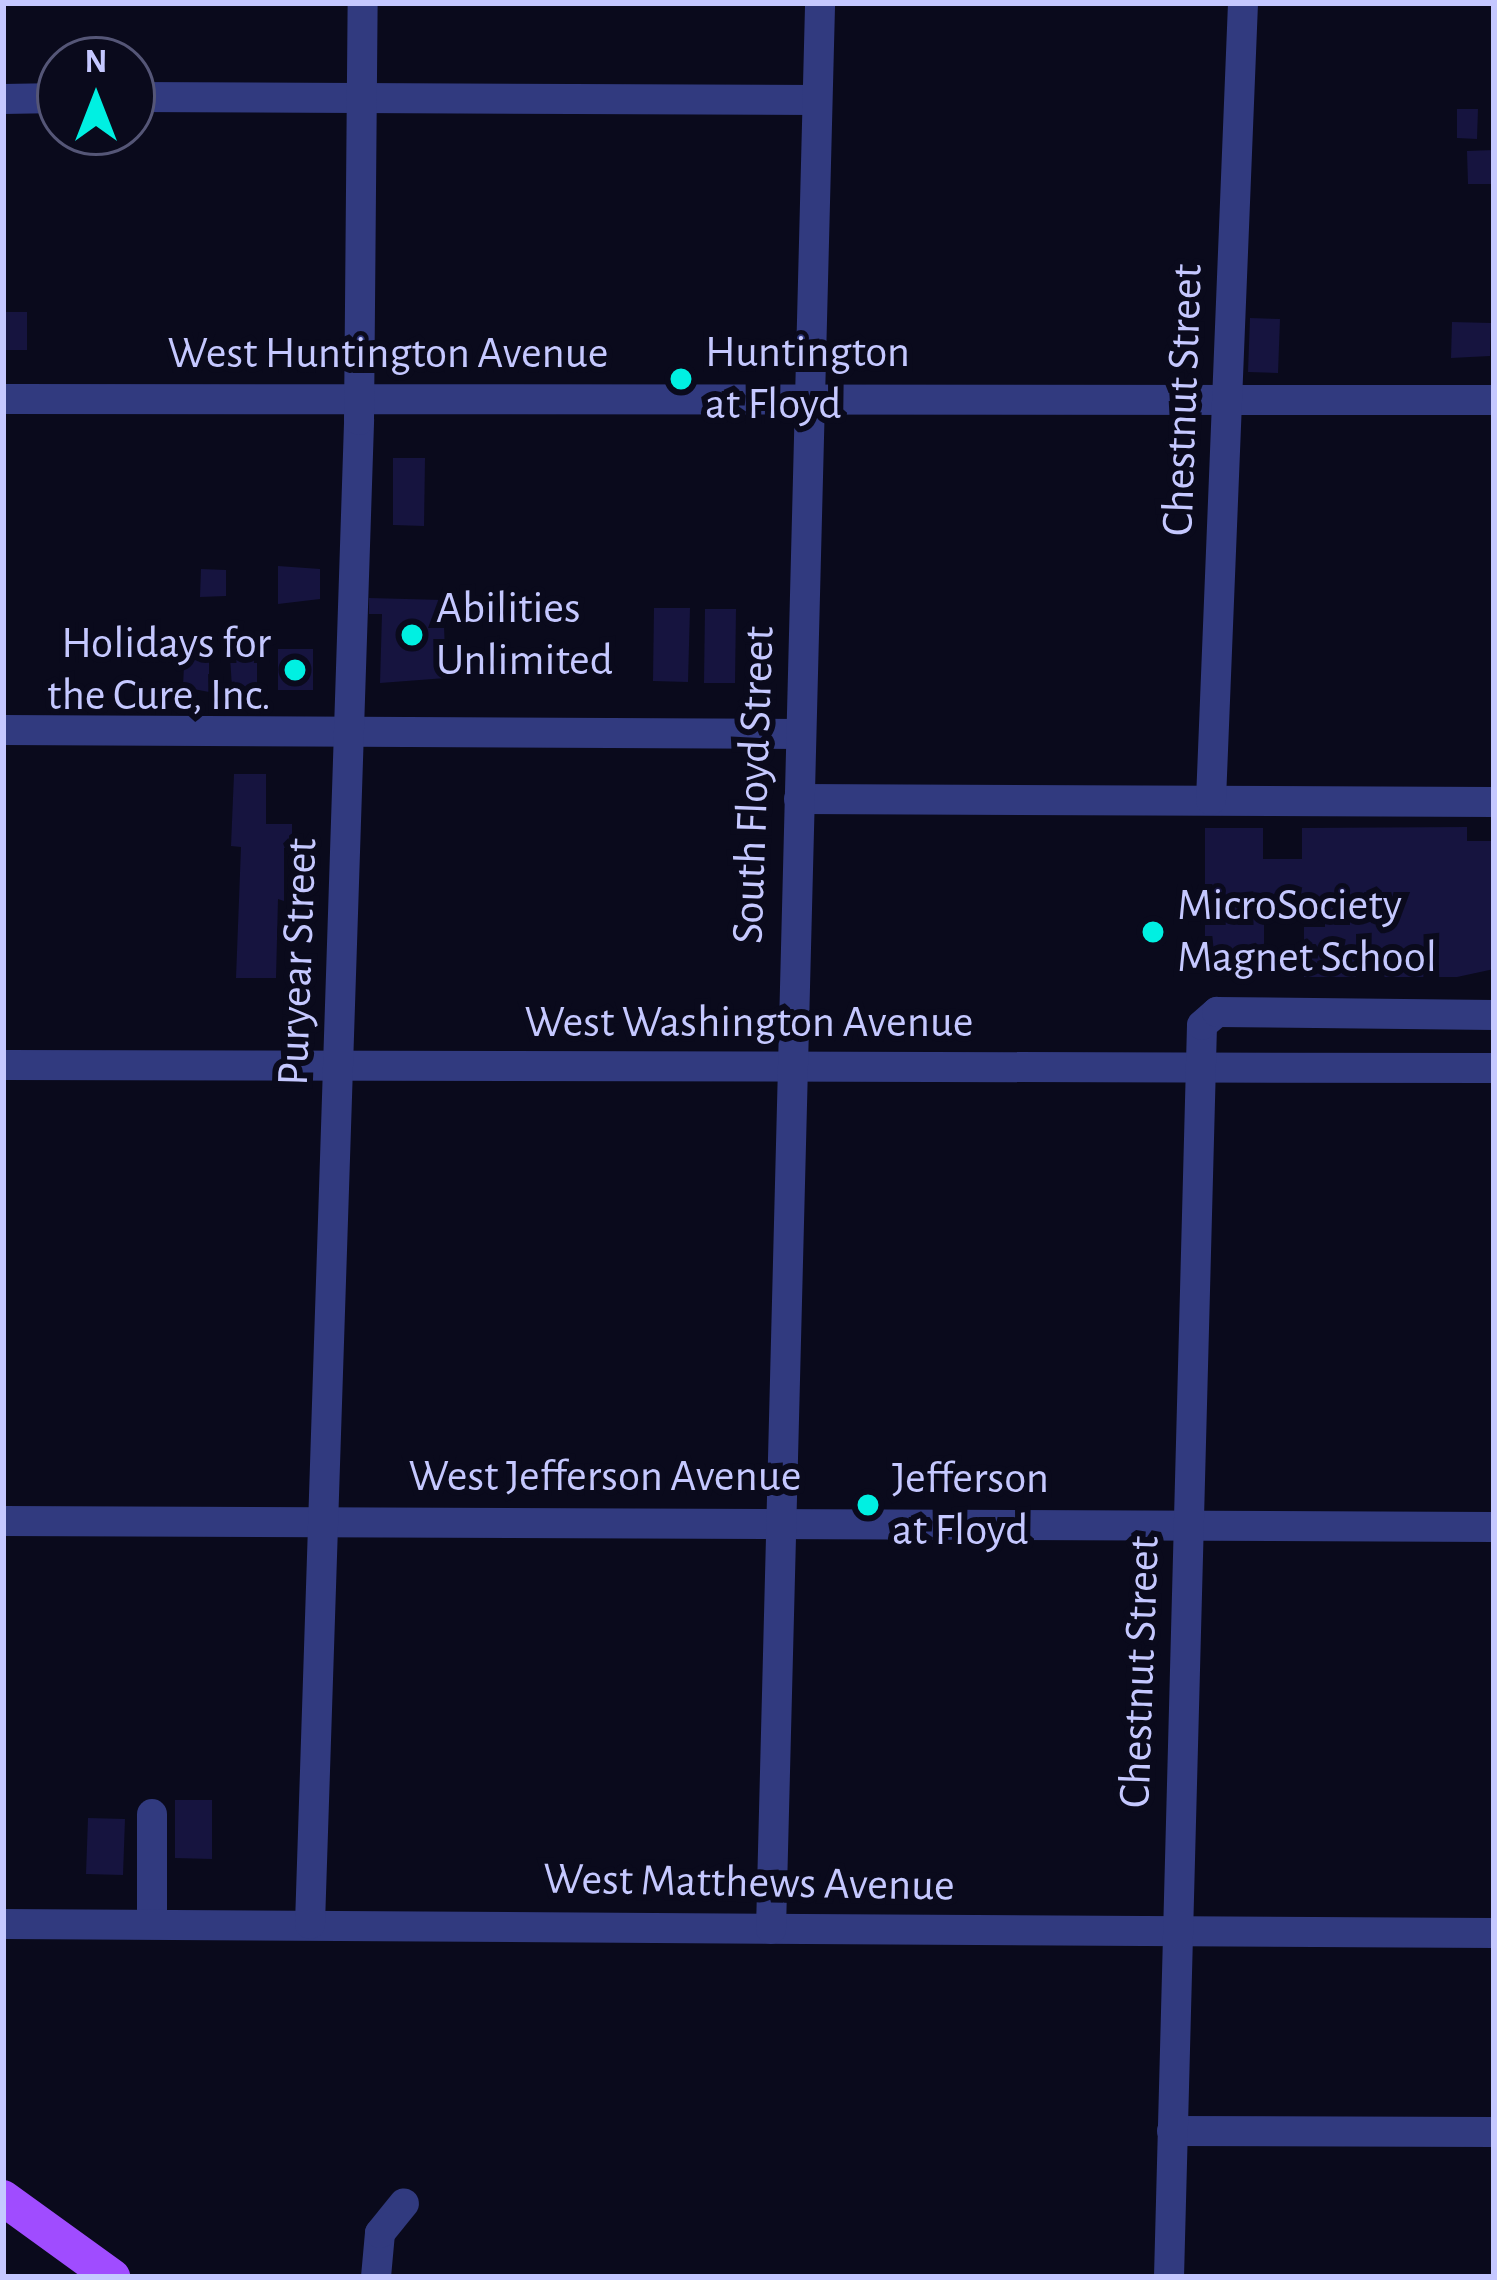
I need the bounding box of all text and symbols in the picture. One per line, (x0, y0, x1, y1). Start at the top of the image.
north arrow (36, 36, 156, 156)
text: N (85, 46, 107, 79)
street label: Chestnut Street (1151, 263, 1215, 537)
place label: Huntington at Floyd (705, 326, 910, 432)
street label: West Huntington Avenue (168, 327, 608, 381)
marker: Huntington at Floyd (668, 366, 694, 392)
place label: Abilities Unlimited (436, 582, 613, 688)
place label: Holidays for the Cure, Inc. (47, 617, 271, 723)
marker: Abilities Unlimited (399, 622, 425, 648)
street label: South Floyd Street (721, 625, 787, 945)
marker: Holidays for the Cure, Inc. (282, 657, 308, 683)
street label: Puryear Street (267, 837, 329, 1087)
place label: MicroSociety Magnet School (1177, 879, 1437, 985)
marker: MicroSociety Magnet School (1140, 919, 1166, 945)
street label: West Washington Avenue (524, 996, 974, 1050)
street label: West Jefferson Avenue (409, 1450, 801, 1504)
place label: Jefferson at Floyd (892, 1452, 1049, 1558)
marker: Jefferson at Floyd (855, 1492, 881, 1518)
street label: Chestnut Street (1108, 1535, 1172, 1809)
street label: West Matthews Avenue (543, 1852, 955, 1914)

